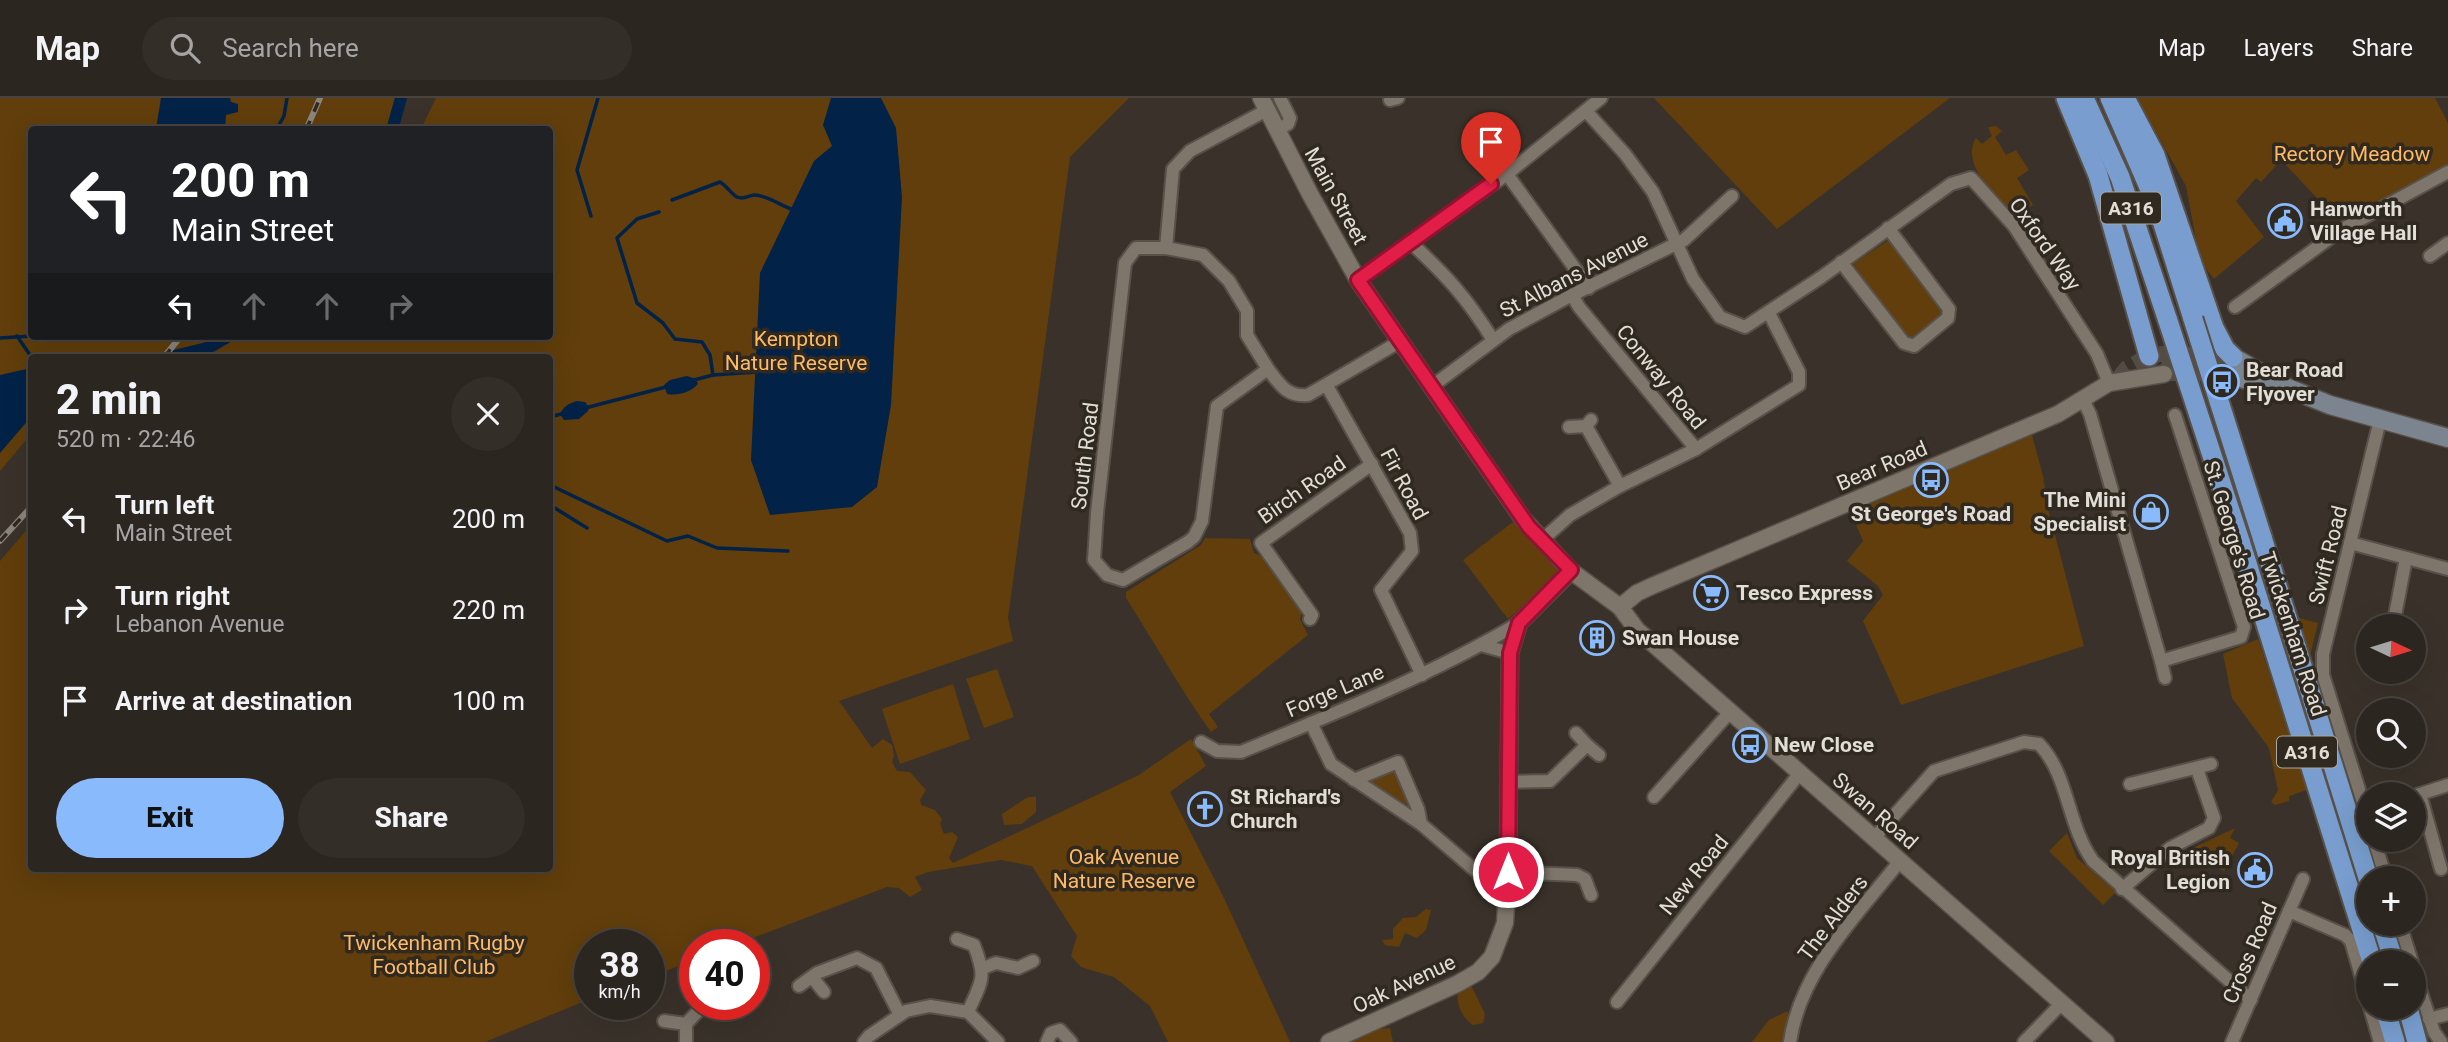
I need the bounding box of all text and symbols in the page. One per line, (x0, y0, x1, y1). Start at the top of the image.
search box (142, 17, 632, 80)
text: Map (35, 29, 100, 68)
icon: search (166, 29, 204, 67)
text: Search here (222, 33, 359, 63)
text: Map (2158, 34, 2206, 62)
text: Layers (2244, 34, 2314, 62)
text: Share (2352, 34, 2413, 62)
pin (1461, 112, 1521, 184)
icon: arrive (1472, 123, 1510, 161)
park label: Rectory Meadow (2274, 142, 2431, 166)
street label: Main Street (1300, 143, 1373, 249)
text: 200 m (171, 152, 310, 209)
icon: left (56, 154, 147, 245)
road number: A316 (2101, 192, 2161, 223)
street label: Oxford Way (2004, 193, 2086, 295)
place label: Hanworth Village Hall (2310, 197, 2417, 245)
public building icon: Hanworth Village Hall (2266, 202, 2304, 240)
text: Main Street (171, 211, 334, 249)
street label: St Albans Avenue (1496, 227, 1652, 323)
icon: left (162, 287, 200, 325)
icon: ahead (235, 287, 273, 325)
icon: ahead (308, 287, 346, 325)
icon: right (381, 287, 419, 325)
street label: Conway Road (1612, 320, 1710, 434)
park label: Kempton Nature Reserve (725, 327, 867, 375)
place label: Bear Road Flyover (2246, 358, 2343, 406)
bus stop icon: Bear Road Flyover (2203, 363, 2241, 401)
text: 2 min (56, 375, 162, 424)
button: close (451, 377, 525, 451)
street label: South Road (1067, 401, 1103, 511)
text: 520 m · 22:46 (56, 426, 195, 453)
street label: Bear Road (1833, 436, 1931, 496)
street label: Fir Road (1375, 444, 1433, 524)
street label: Birch Road (1254, 451, 1350, 529)
street label: St. George's Road (2199, 458, 2269, 622)
bus stop icon: St George's Road (1912, 461, 1950, 499)
place label: The Mini Specialist (2033, 488, 2126, 536)
text: Turn left (115, 490, 214, 520)
shop icon: The Mini Specialist (2132, 493, 2170, 531)
icon: left (56, 500, 94, 538)
place label: St George's Road (1851, 502, 2011, 526)
street label: Swift Road (2304, 503, 2352, 607)
text: 200 m (452, 504, 525, 534)
text: Main Street (115, 520, 232, 547)
street label: Twickenham Road (2255, 549, 2331, 719)
supermarket icon: Tesco Express (1692, 574, 1730, 612)
text: Turn right (115, 581, 230, 611)
place label: Tesco Express (1736, 581, 1873, 605)
icon: right (56, 591, 94, 629)
text: 220 m (452, 595, 525, 625)
text: Lebanon Avenue (115, 611, 284, 638)
north arrow (2356, 614, 2426, 684)
map controls (2356, 614, 2426, 1020)
building icon: Swan House (1578, 619, 1616, 657)
place label: Swan House (1622, 626, 1739, 650)
street label: Forge Lane (1282, 660, 1388, 722)
icon: arrive (56, 682, 94, 720)
text: Arrive at destination (115, 686, 352, 716)
text: 100 m (452, 686, 525, 716)
button: search (2356, 698, 2426, 768)
bus stop icon: New Close (1731, 726, 1769, 764)
place label: New Close (1774, 733, 1874, 757)
road number: A316 (2277, 736, 2337, 768)
street label: Swan Road (1828, 768, 1922, 854)
button: Exit (56, 778, 284, 858)
button: Share (298, 778, 525, 858)
button: layers (2356, 782, 2426, 852)
place label: St Richard's Church (1230, 785, 1341, 833)
church icon: St Richard's Church (1186, 790, 1224, 828)
street label: New Road (1655, 830, 1733, 920)
position arrow (1471, 835, 1545, 909)
park label: Oak Avenue Nature Reserve (1053, 845, 1195, 893)
place label: Royal British Legion (2111, 846, 2230, 894)
public building icon: Royal British Legion (2236, 851, 2274, 889)
button: + (2356, 866, 2426, 936)
street label: The Alders (1793, 871, 1873, 965)
street label: Cross Road (2218, 899, 2282, 1007)
speed limit sign: 40 (679, 929, 770, 1020)
park label: Twickenham Rugby Football Club (343, 931, 525, 979)
text: 38 (599, 945, 640, 986)
street label: Oak Avenue (1349, 950, 1459, 1018)
button: − (2356, 950, 2426, 1020)
text: km/h (598, 981, 641, 1002)

